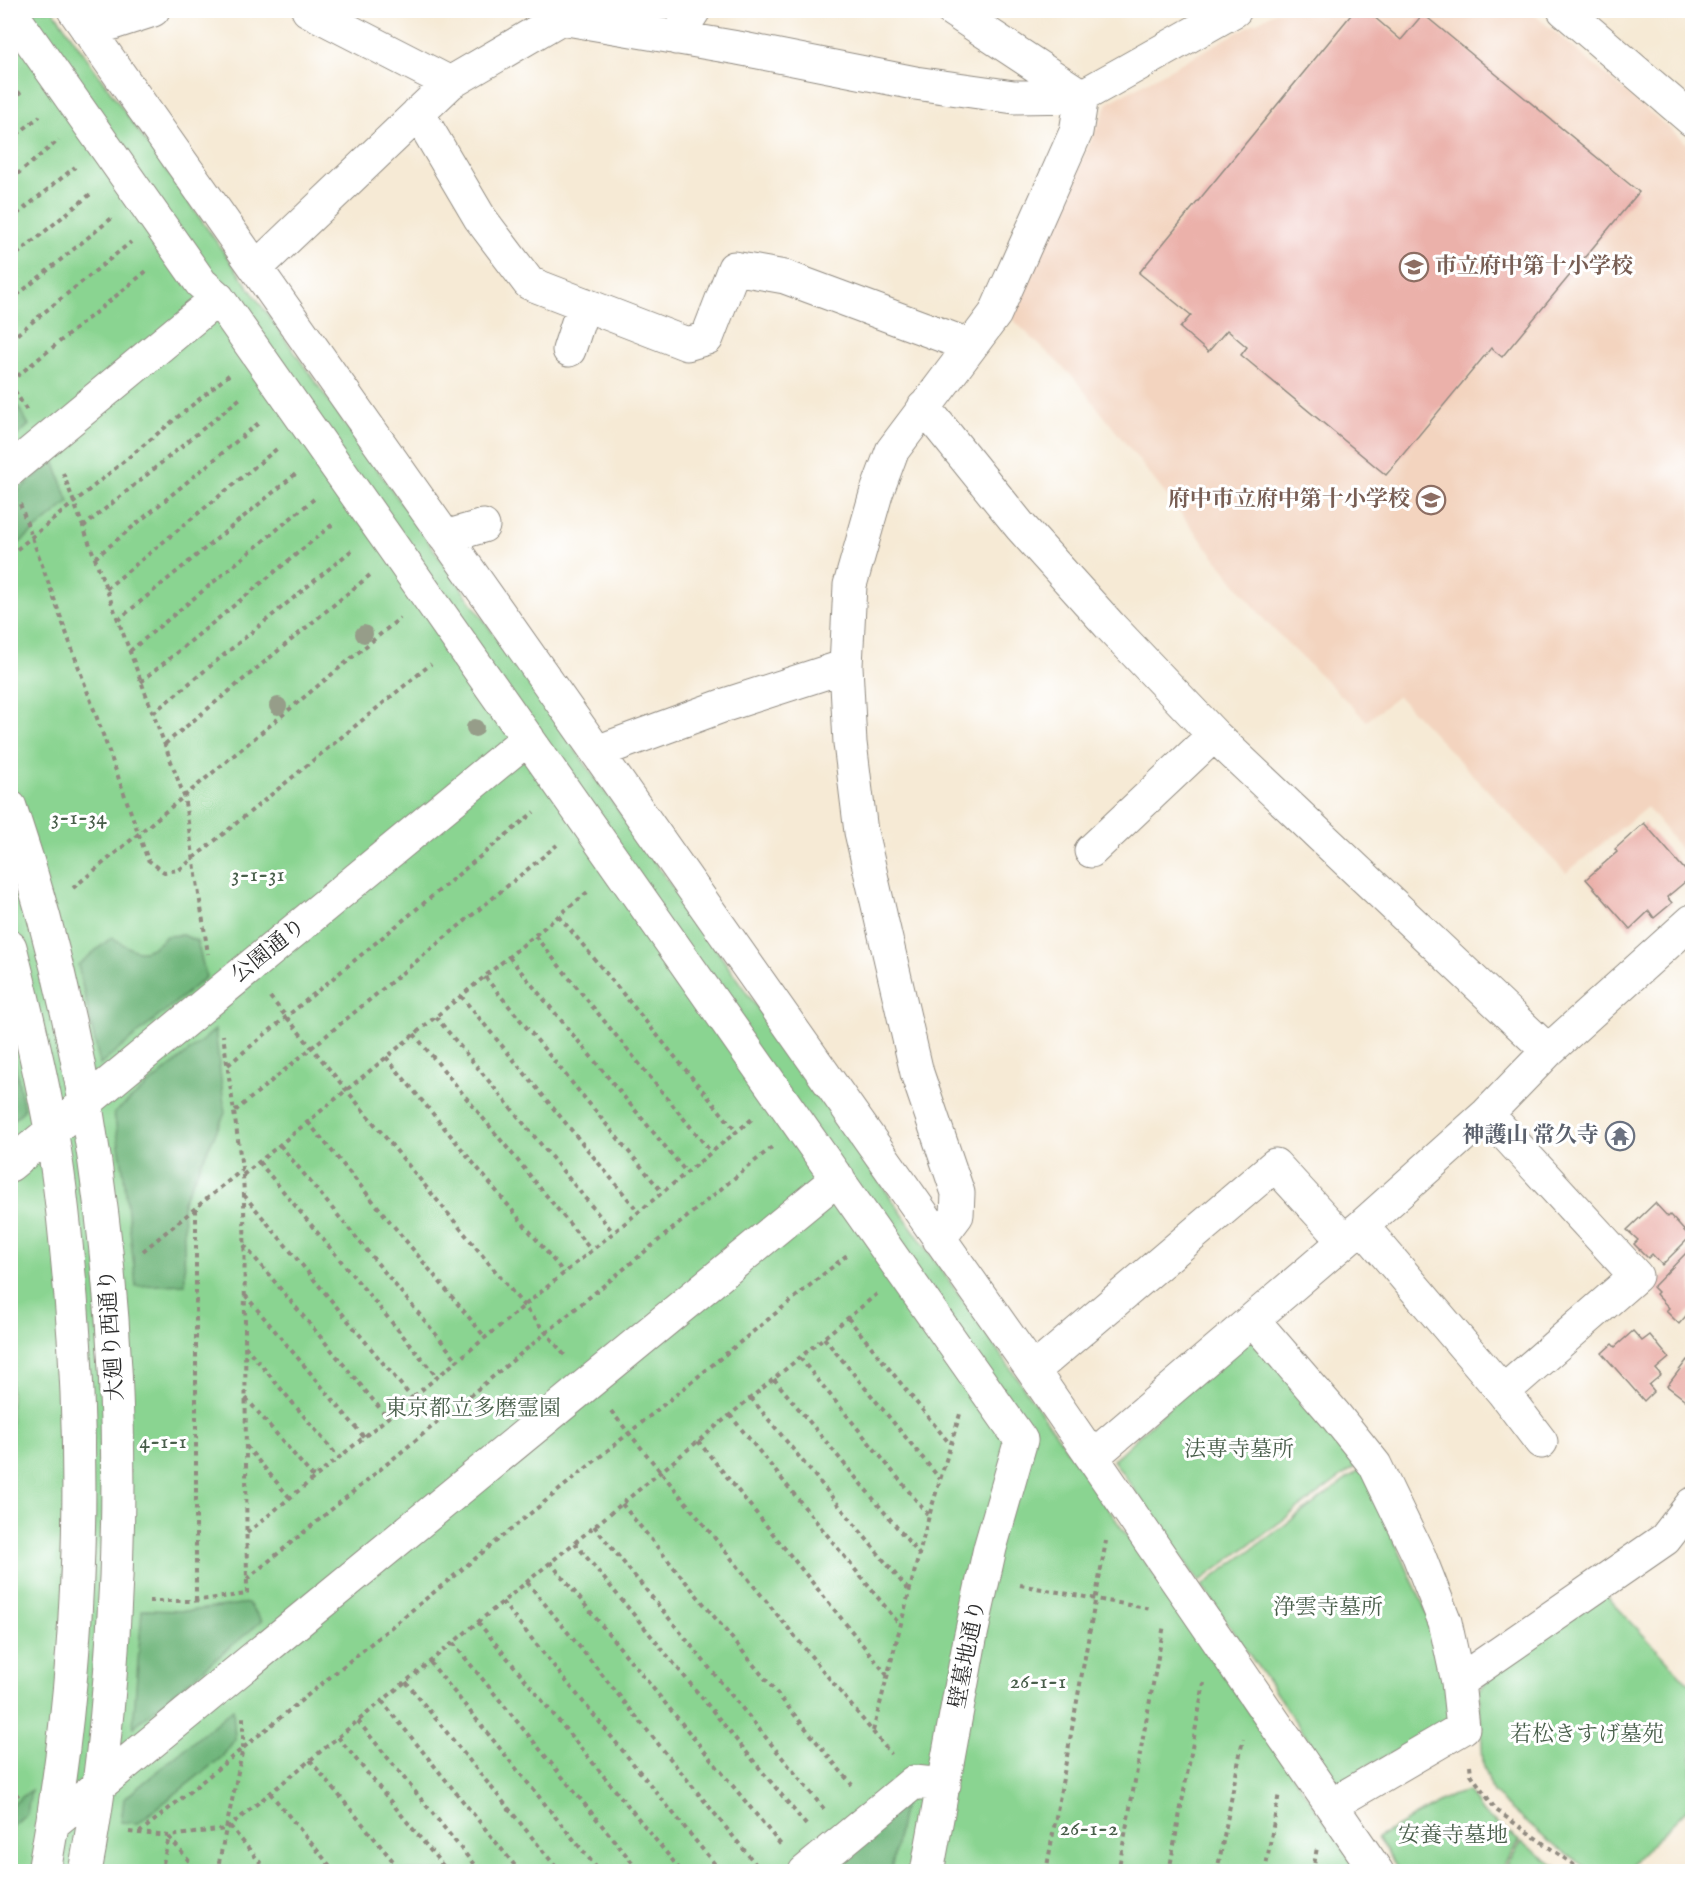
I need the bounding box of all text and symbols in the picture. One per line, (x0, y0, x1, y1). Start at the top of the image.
school or university icon: 市立府中第十小学校 (1398, 251, 1430, 283)
place label: 市立府中第十小学校 (1435, 253, 1633, 281)
school or university icon: 府中市立府中第十小学校 (1415, 484, 1447, 516)
place label: 府中市立府中第十小学校 (1168, 486, 1410, 514)
park label: 3-1-34 (51, 804, 107, 832)
park label: 3-1-31 (231, 861, 285, 889)
street label: 公園通り (226, 912, 312, 990)
temple icon: 神護山 常久寺 (1604, 1120, 1636, 1152)
place label: 神護山 常久寺 (1462, 1122, 1599, 1150)
street label: 大廻り西通り (93, 1268, 131, 1402)
park label: 東京都立多磨霊園 (385, 1395, 561, 1423)
park label: 4-1-1 (139, 1428, 187, 1456)
park label: 法専寺墓所 (1184, 1436, 1294, 1464)
park label: 浄雲寺墓所 (1273, 1594, 1383, 1622)
street label: 壁墓地通り (944, 1597, 992, 1711)
park label: 26-1-1 (1010, 1668, 1066, 1696)
park label: 若松きすげ墓苑 (1510, 1721, 1664, 1749)
park label: 26-1-2 (1060, 1815, 1118, 1843)
park label: 安養寺墓地 (1398, 1822, 1508, 1850)

